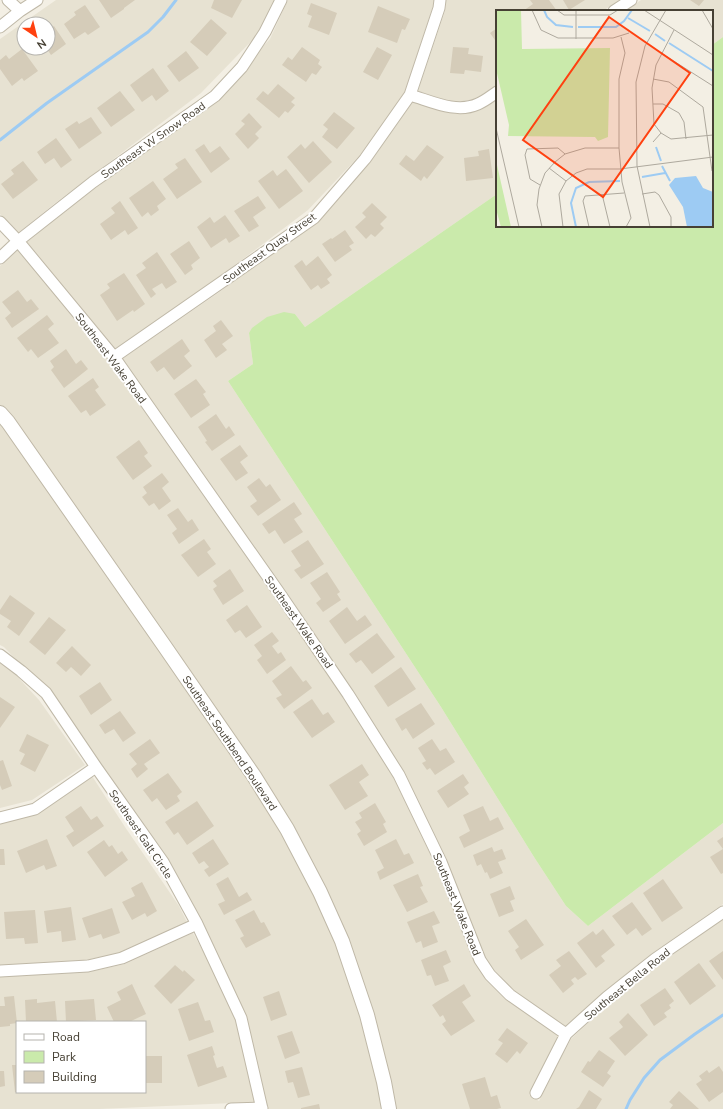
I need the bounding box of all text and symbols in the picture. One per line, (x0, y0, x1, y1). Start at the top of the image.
inset map (496, 10, 713, 227)
north arrow (16, 16, 56, 56)
text: N (34, 35, 49, 52)
street label: Southeast W Snow Road (98, 99, 209, 182)
street label: Southeast Quay Street (220, 209, 319, 287)
street label: Southeast Wake Road (72, 310, 150, 407)
street label: Southeast Wake Road (261, 573, 336, 672)
street label: Southeast Southbend Boulevard (179, 673, 281, 814)
street label: Southeast Galt Circle (105, 787, 176, 882)
street label: Southeast Wake Road (429, 851, 484, 958)
street label: Southeast Bella Road (581, 945, 674, 1024)
legend (16, 1021, 146, 1093)
text: Road (52, 1029, 80, 1045)
text: Park (52, 1049, 77, 1065)
text: Building (52, 1069, 97, 1085)

